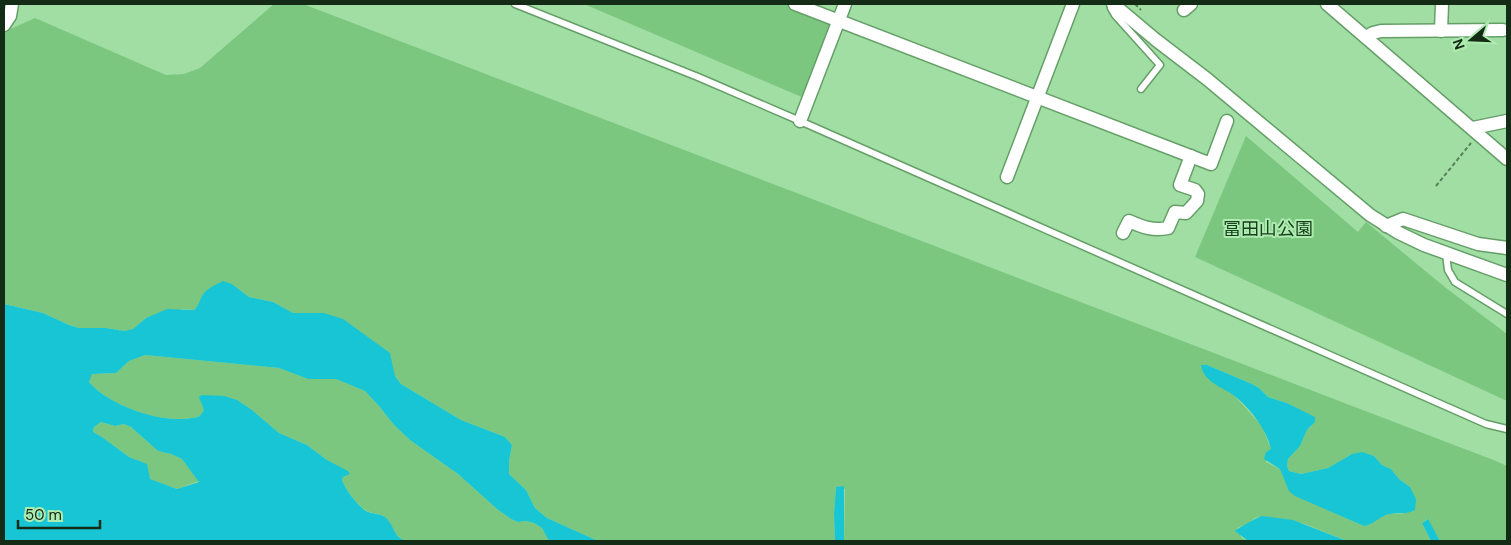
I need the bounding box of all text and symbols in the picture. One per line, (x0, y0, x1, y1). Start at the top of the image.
north arrow (1446, 15, 1496, 65)
text: N (1449, 36, 1469, 52)
park label: 冨田山公園 (1223, 217, 1313, 241)
scale bar (18, 498, 100, 530)
text: 50 m (25, 505, 62, 525)

